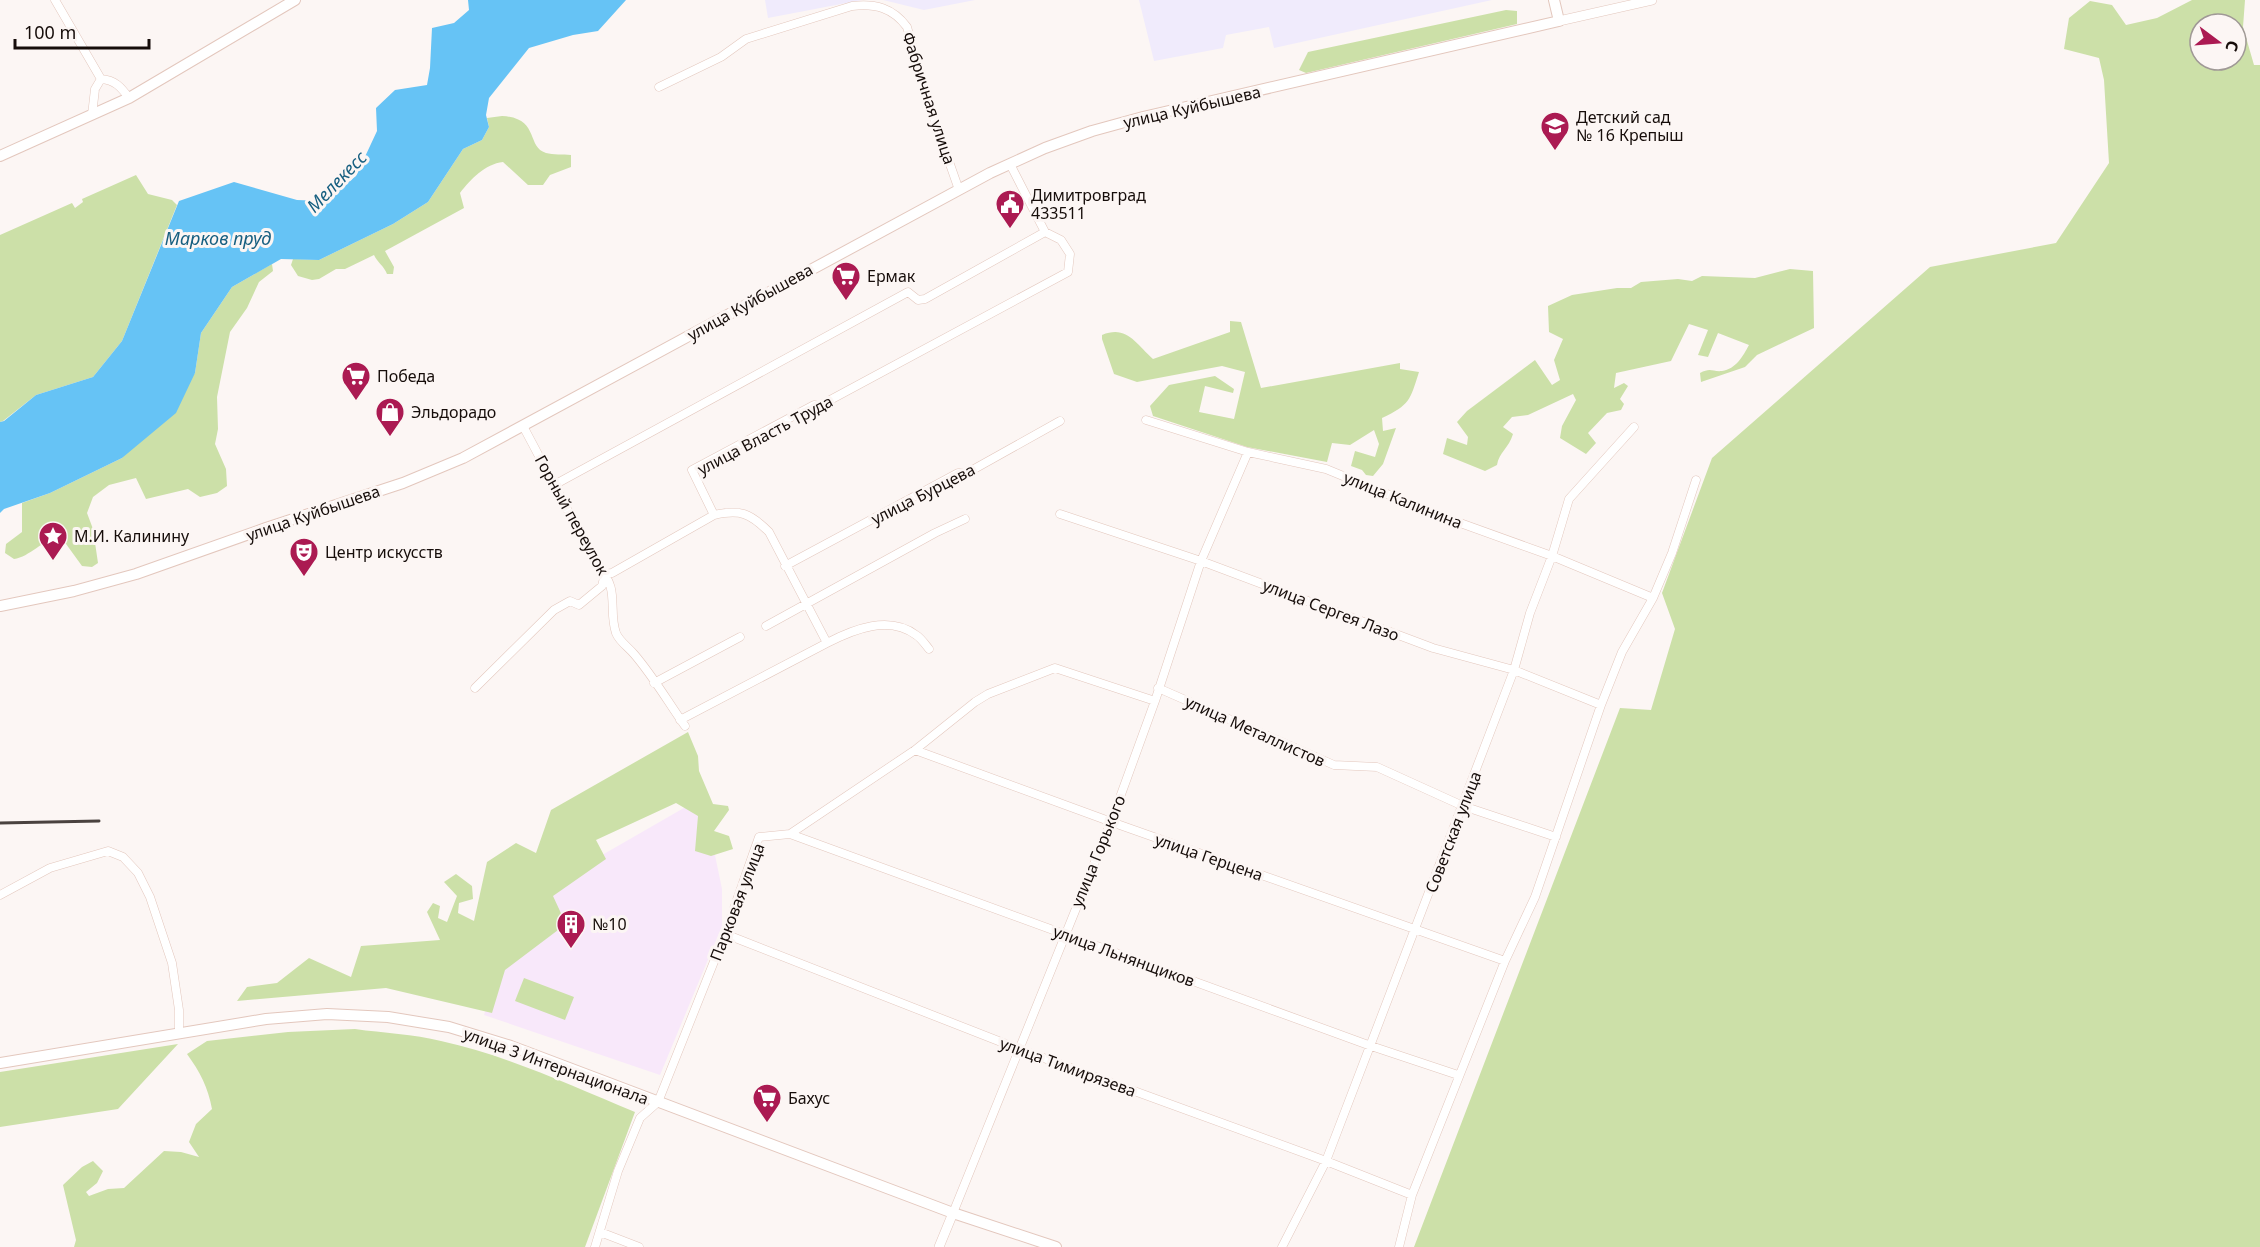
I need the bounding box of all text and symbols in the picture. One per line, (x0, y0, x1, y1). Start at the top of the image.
scale bar (15, 12, 148, 50)
north arrow (2188, 12, 2248, 72)
text: 100 m (24, 20, 76, 44)
street label: Фабричная улица (897, 29, 961, 167)
text: С (2220, 38, 2244, 54)
street label: улица Куйбышева (1121, 81, 1263, 133)
place label: Детский сад № 16 Крепыш (1576, 106, 1684, 146)
school or university icon: Детский сад № 16 Крепыш (1539, 110, 1571, 152)
water label: Мелекесс (301, 145, 372, 217)
place label: Димитровград 433511 (1031, 184, 1146, 224)
public building icon: Димитровград 433511 (994, 188, 1026, 230)
water label: Марков пруд (165, 226, 271, 250)
street label: улица Куйбышева (683, 258, 817, 346)
supermarket icon: Ермак (830, 260, 862, 302)
place label: Ермак (867, 265, 916, 287)
supermarket icon: Победа (340, 360, 372, 402)
place label: Победа (377, 365, 435, 387)
street label: улица Власть Труда (694, 390, 836, 480)
shop icon: Эльдорадо (374, 396, 406, 438)
place label: Эльдорадо (411, 401, 496, 423)
street label: Горный переулок (530, 451, 614, 579)
street label: улица Бурцева (867, 458, 979, 530)
street label: улица Калинина (1340, 466, 1466, 534)
street label: улица Куйбышева (243, 480, 383, 546)
place icon: М.И. Калинину (37, 520, 69, 562)
place label: М.И. Калинину (74, 525, 190, 547)
theatre icon: Центр искусств (288, 536, 320, 578)
place label: Центр искусств (325, 541, 443, 563)
street label: улица Сергея Лазо (1260, 574, 1402, 646)
street label: улица Металлистов (1181, 690, 1329, 772)
street label: Советская улица (1420, 768, 1486, 896)
street label: улица Горького (1066, 792, 1130, 910)
street label: улица Герцена (1152, 828, 1266, 886)
street label: Парковая улица (704, 840, 770, 964)
building icon: №10 (555, 908, 587, 950)
place label: №10 (592, 913, 627, 935)
street label: улица Льнянщиков (1050, 920, 1198, 992)
street label: улица 3 Интернационала (460, 1022, 652, 1110)
street label: улица Тимирязева (997, 1032, 1139, 1102)
supermarket icon: Бахус (751, 1082, 783, 1124)
place label: Бахус (788, 1087, 830, 1109)

